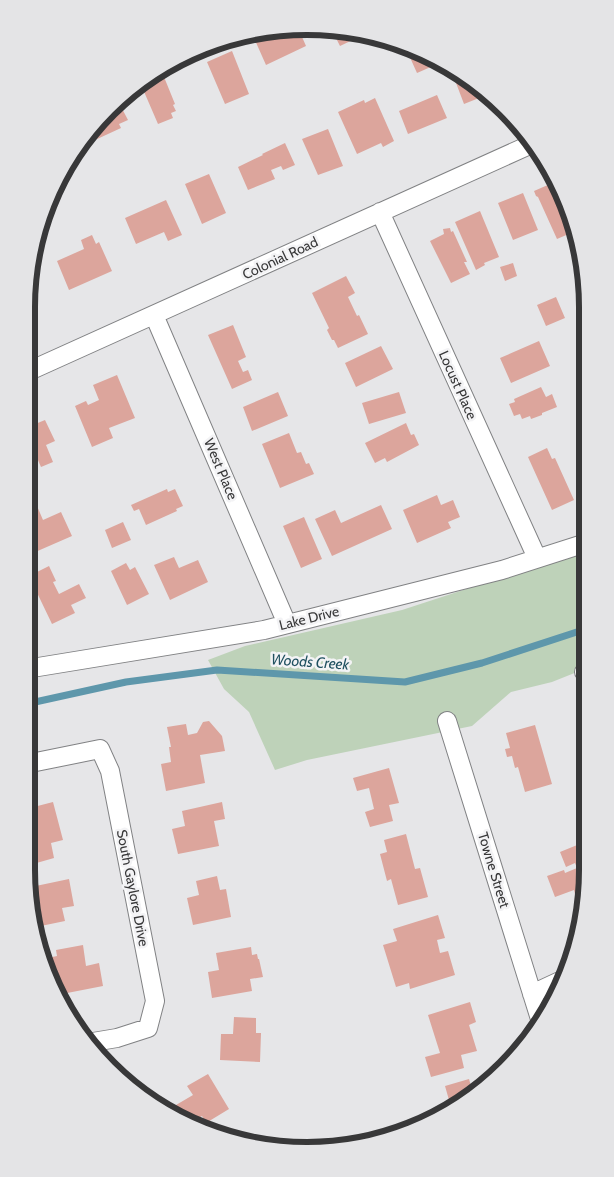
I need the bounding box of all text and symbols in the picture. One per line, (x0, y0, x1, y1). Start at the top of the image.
street label: Colonial Road (239, 233, 321, 283)
street label: Locust Place (435, 348, 481, 422)
street label: West Place (200, 436, 242, 502)
street label: Lake Drive (277, 602, 341, 634)
water label: Woods Creek (270, 650, 350, 674)
street label: South Gaylore Drive (113, 828, 153, 948)
street label: Towne Street (474, 830, 514, 910)

